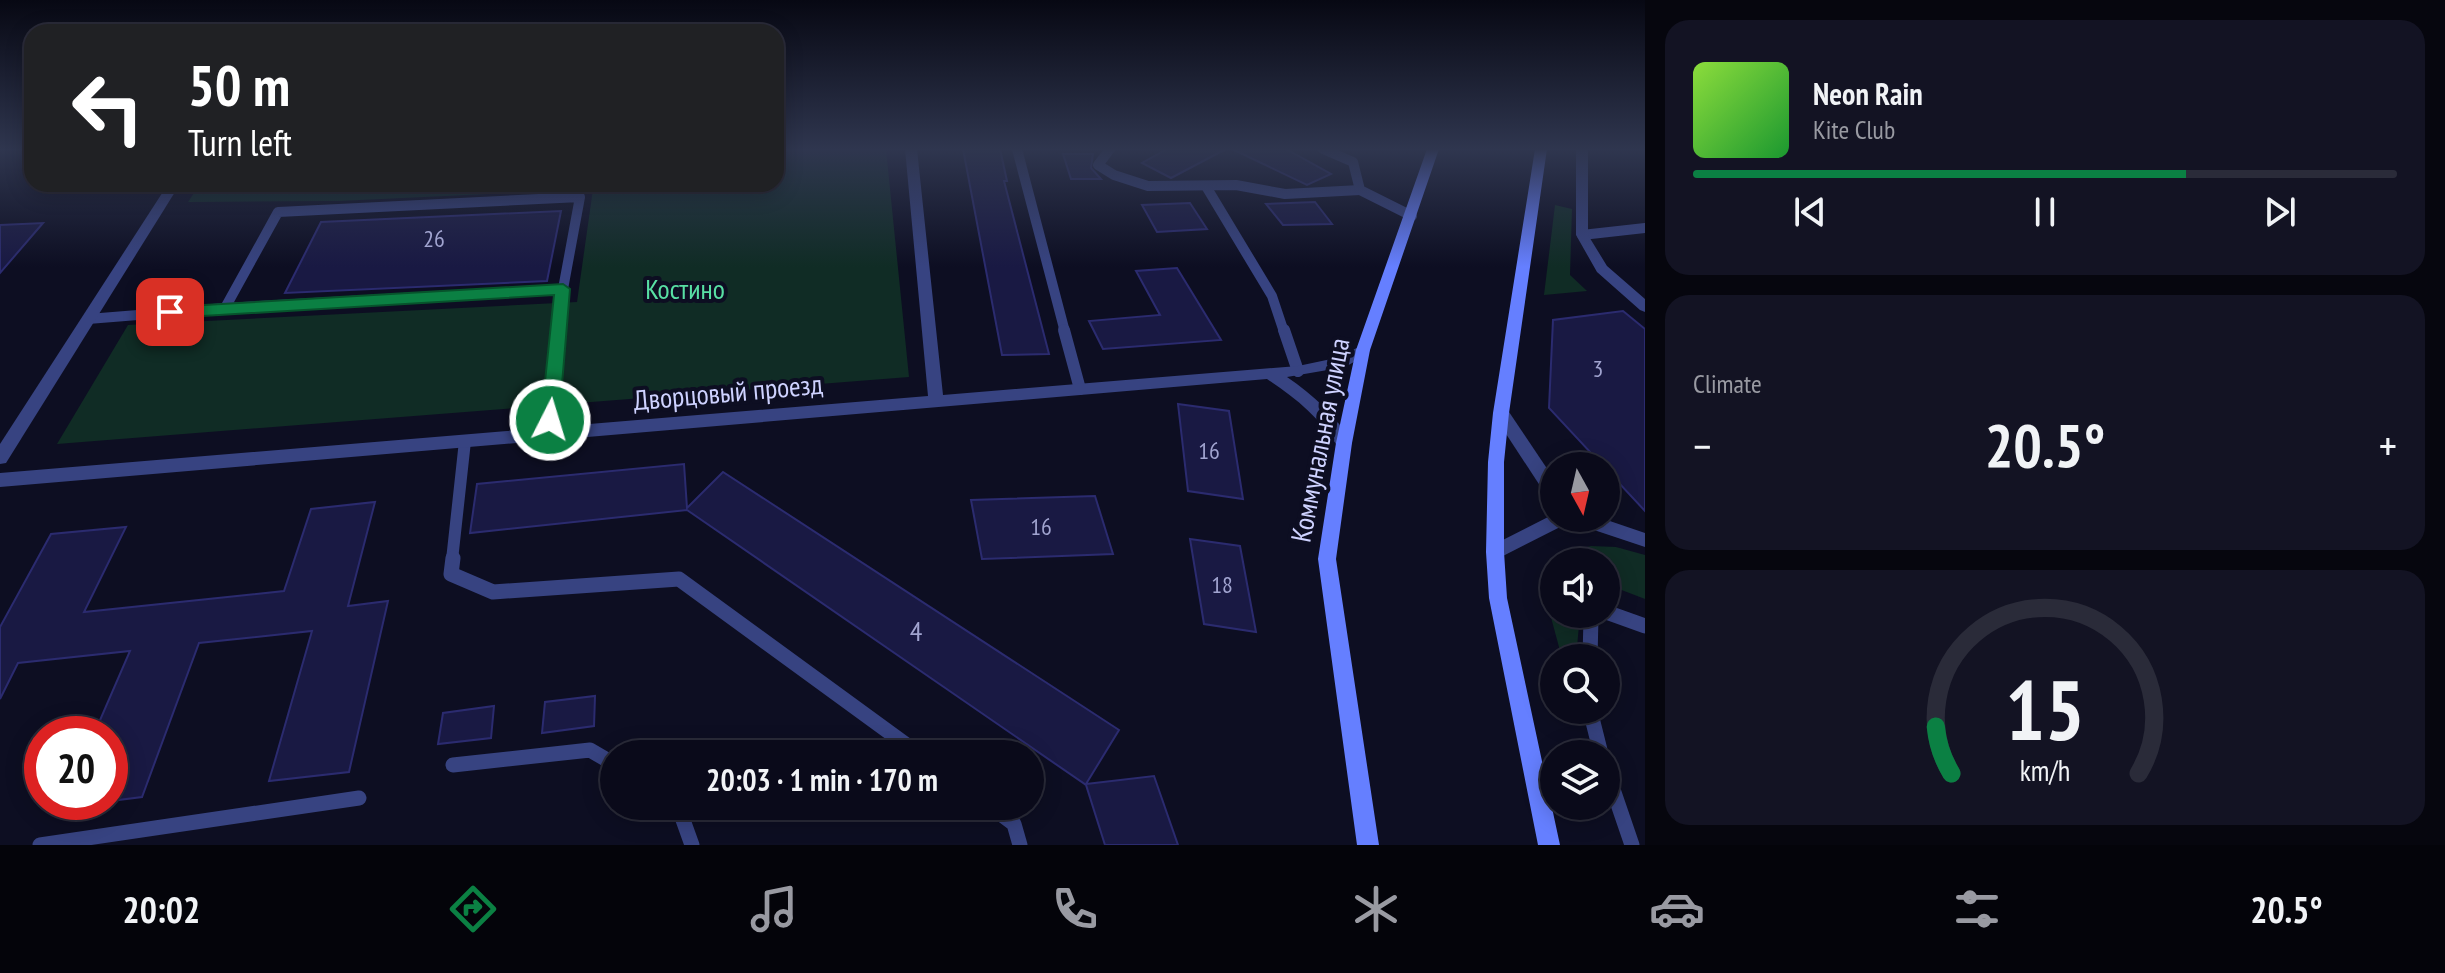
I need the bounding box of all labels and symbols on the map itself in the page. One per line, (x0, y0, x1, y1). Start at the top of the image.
house number: 26 (423, 223, 445, 254)
park label: Костино (645, 270, 725, 307)
pin (136, 278, 204, 346)
street label: Коммунальная улица (1282, 335, 1357, 545)
house number: 3 (1593, 353, 1603, 384)
street label: Дворцовый проезд (632, 365, 824, 418)
position arrow (508, 378, 592, 462)
house number: 16 (1198, 435, 1220, 466)
north arrow (1540, 452, 1620, 532)
house number: 16 (1030, 511, 1052, 542)
house number: 18 (1211, 569, 1233, 600)
house number: 4 (910, 612, 923, 649)
speed limit sign: 20 (24, 716, 128, 820)

